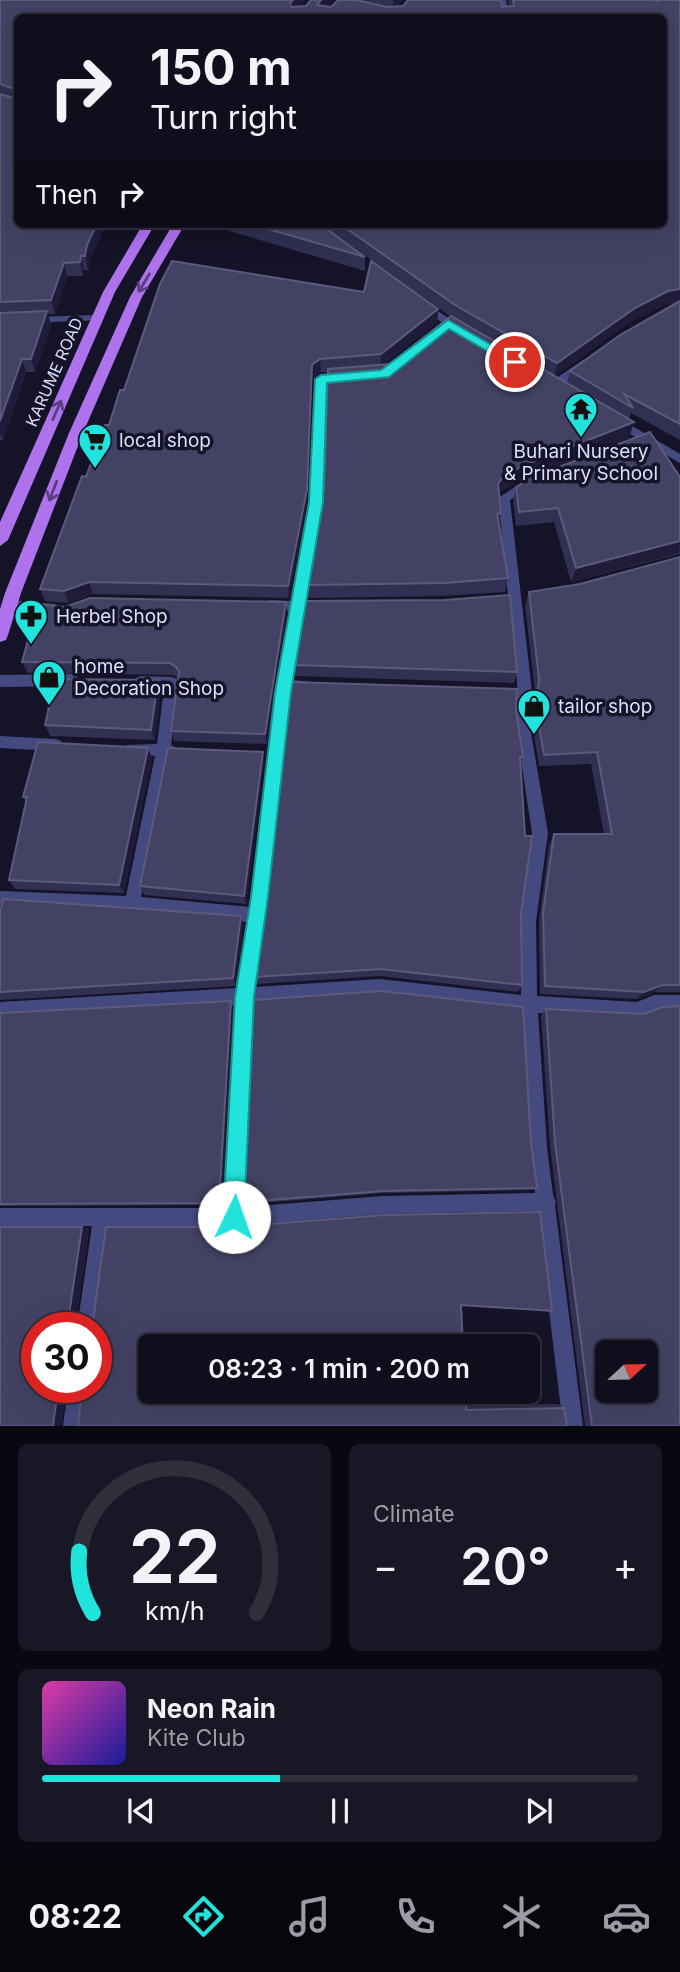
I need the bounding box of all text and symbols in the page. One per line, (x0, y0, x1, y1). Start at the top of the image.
text: 150 m (150, 38, 292, 97)
icon: right (35, 42, 126, 133)
text: Turn right (150, 98, 297, 137)
icon: right (112, 175, 150, 213)
text: Then (35, 179, 98, 210)
one-way arrow (137, 272, 151, 292)
street label: KARUME ROAD (21, 314, 87, 430)
pin (485, 332, 545, 392)
icon: arrive (496, 343, 534, 381)
temple icon: Buhari Nursery & Primary School (562, 390, 600, 439)
one-way arrow (51, 399, 64, 421)
supermarket icon: local shop (76, 421, 114, 470)
place label: local shop (119, 429, 211, 452)
place label: Buhari Nursery & Primary School (504, 440, 658, 485)
one-way arrow (46, 480, 59, 502)
pharmacy icon: Herbel Shop (12, 597, 50, 646)
place label: Herbel Shop (56, 605, 168, 628)
place label: home Decoration Shop (74, 655, 224, 700)
shop icon: home Decoration Shop (30, 658, 68, 707)
shop icon: tailor shop (515, 687, 553, 736)
place label: tailor shop (558, 695, 652, 718)
position arrow (197, 1180, 271, 1254)
speed limit sign: 30 (21, 1312, 112, 1403)
north arrow (595, 1340, 658, 1404)
map controls (595, 1340, 658, 1403)
text: 08:23 · 1 min · 200 m (208, 1353, 470, 1384)
text: Climate (373, 1500, 455, 1528)
text: 22 (129, 1513, 220, 1602)
text: 20° (460, 1535, 551, 1598)
text: − (373, 1543, 398, 1589)
text: + (613, 1543, 638, 1589)
text: km/h (145, 1596, 204, 1626)
text: Neon Rain (147, 1693, 276, 1724)
text: Kite Club (147, 1724, 246, 1752)
icon: previous (122, 1792, 160, 1830)
icon: pause (321, 1792, 359, 1830)
icon: next (520, 1792, 558, 1830)
icon: directions (179, 1892, 228, 1941)
icon: music (285, 1892, 334, 1941)
icon: phone (391, 1892, 440, 1941)
icon: climate (497, 1892, 546, 1941)
icon: car (602, 1892, 651, 1941)
text: 08:22 (28, 1897, 122, 1936)

